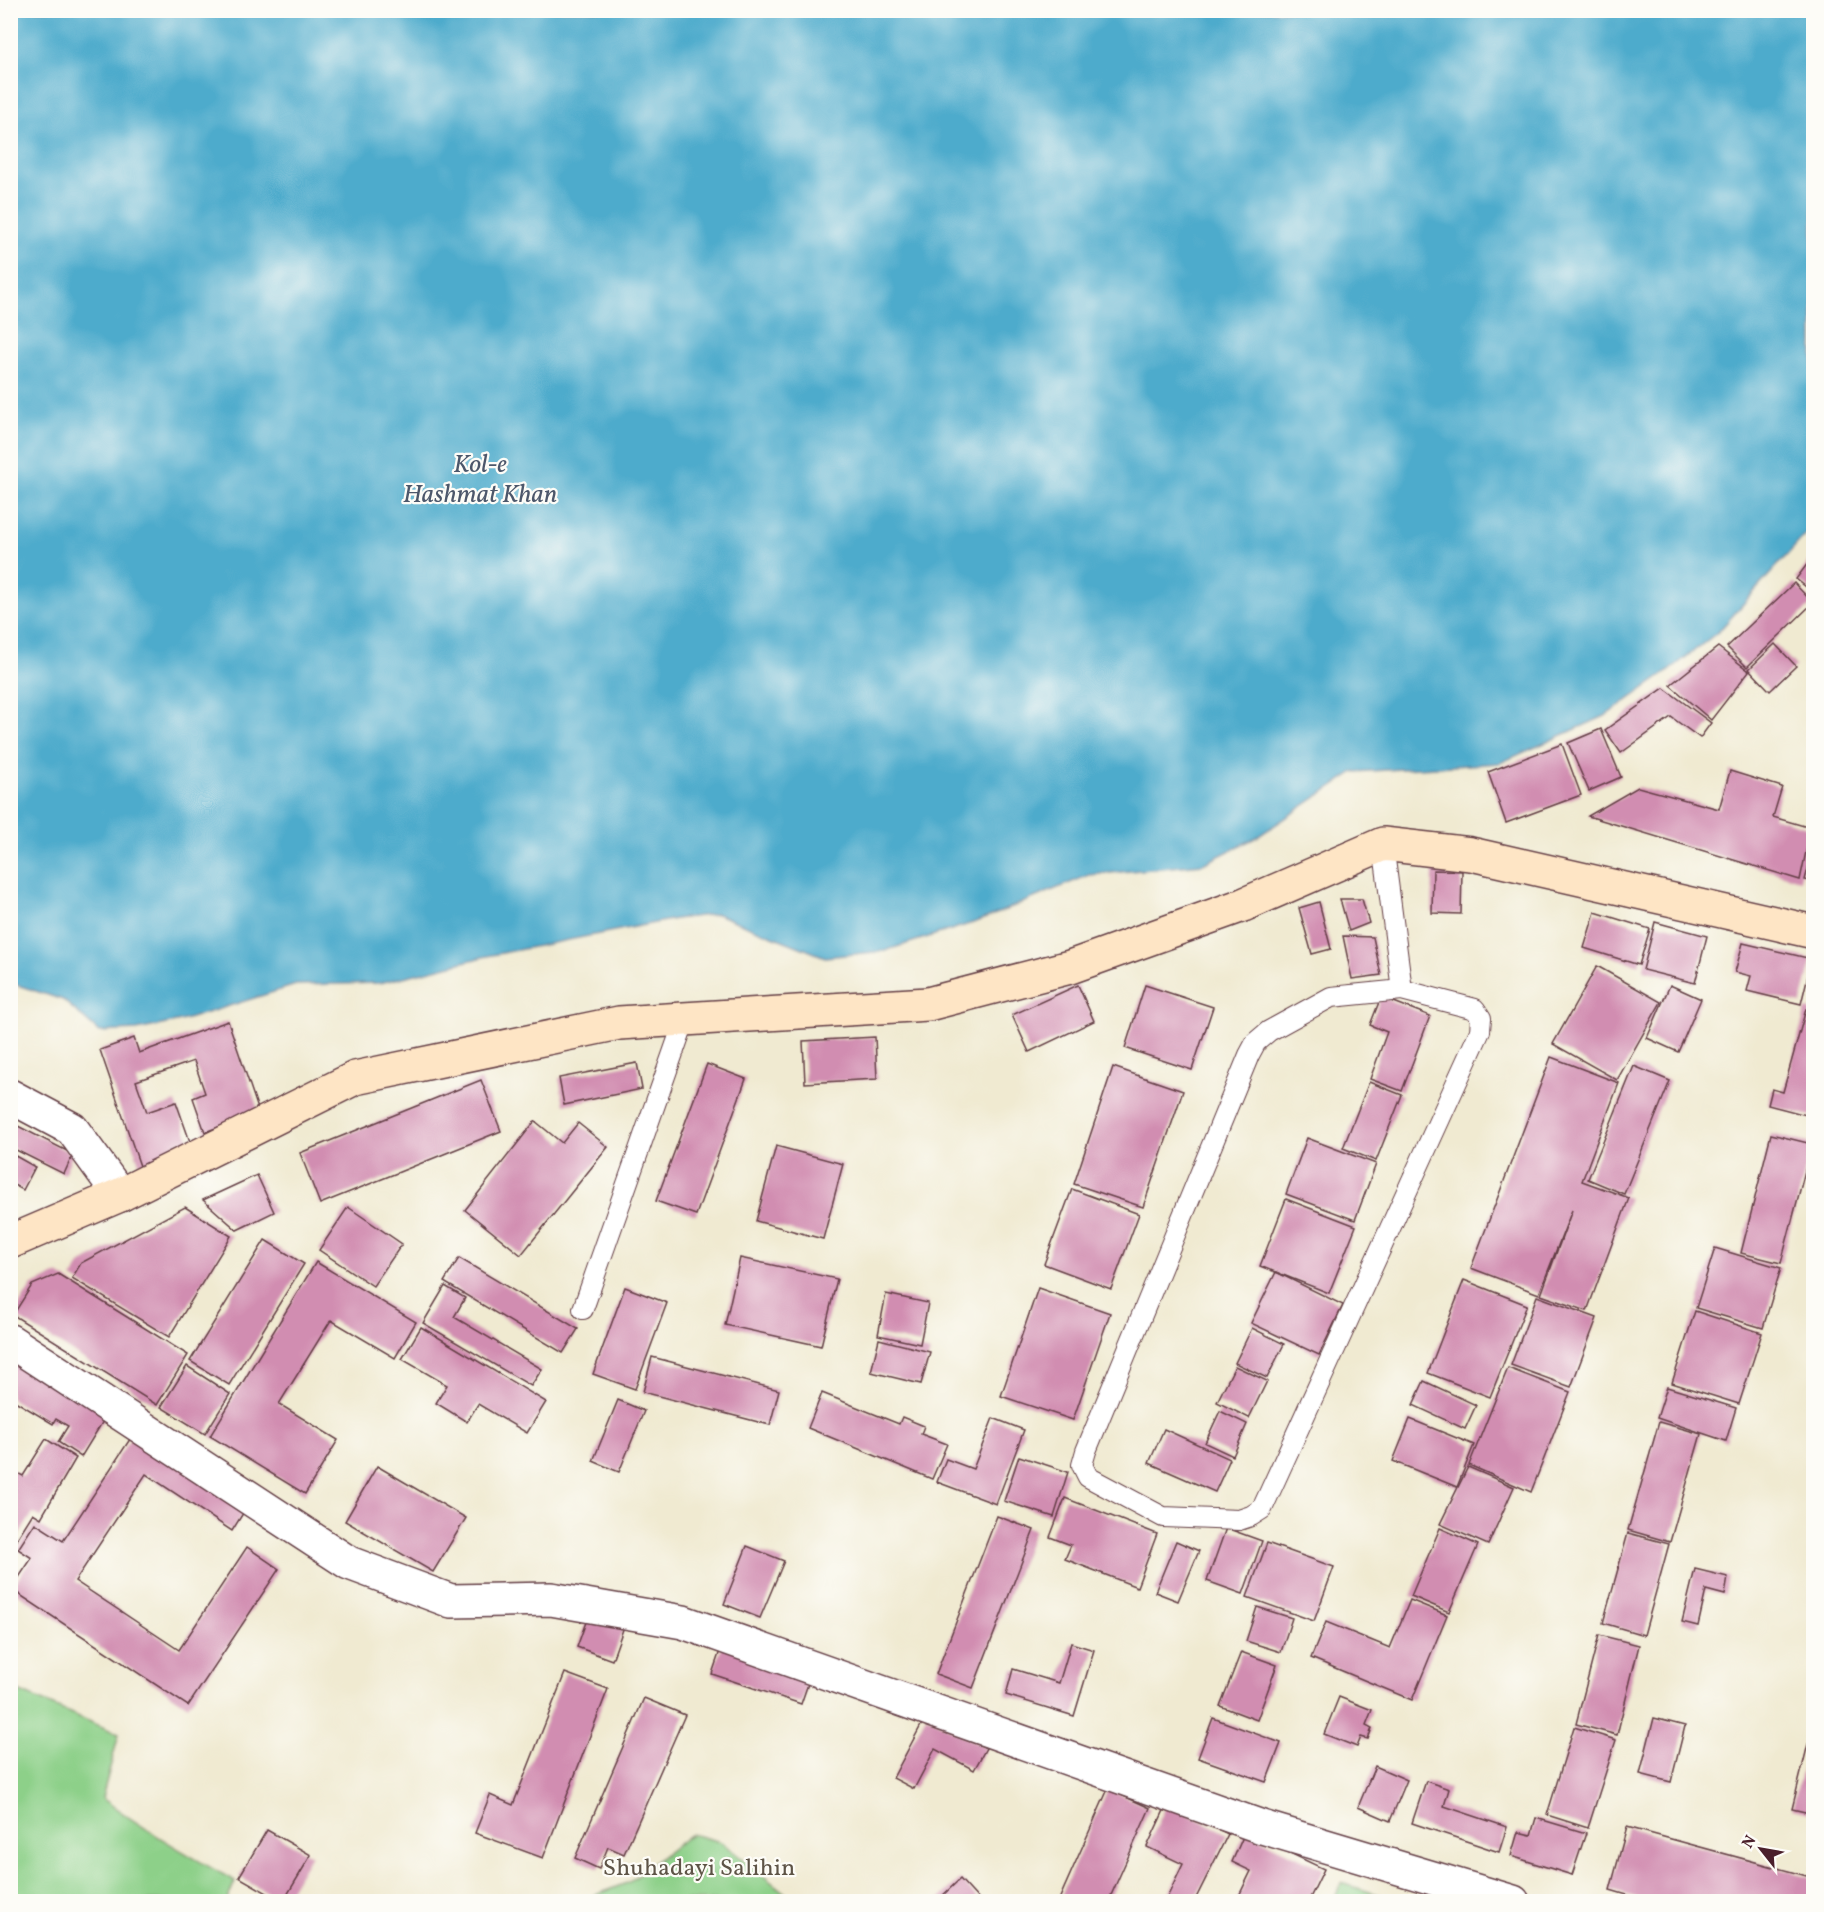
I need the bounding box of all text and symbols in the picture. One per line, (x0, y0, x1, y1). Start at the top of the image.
water label: Kol-e Hashmat Khan (403, 447, 557, 513)
north arrow (1731, 1819, 1791, 1879)
text: N (1737, 1831, 1762, 1853)
park label: Shuhadayi Salihin (603, 1852, 795, 1886)

